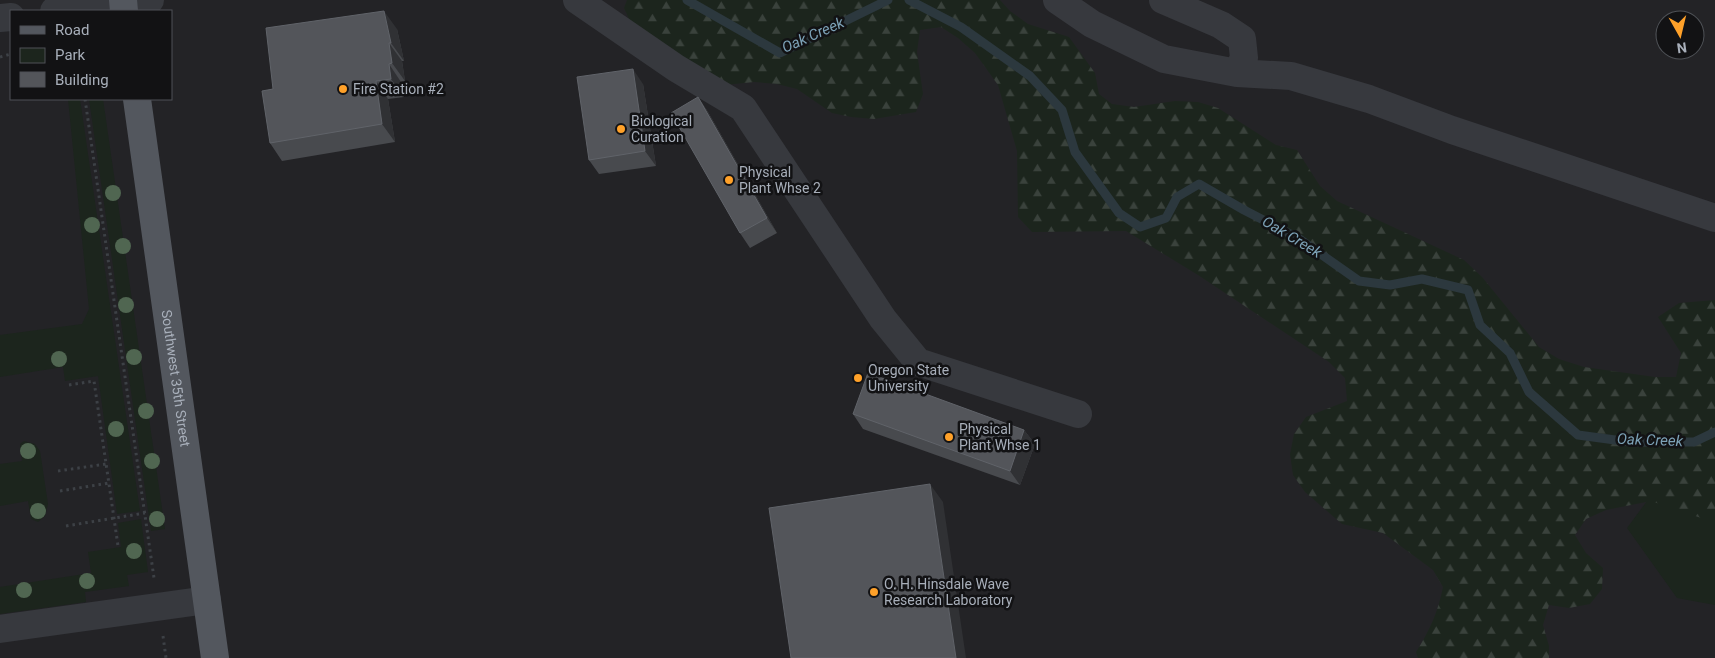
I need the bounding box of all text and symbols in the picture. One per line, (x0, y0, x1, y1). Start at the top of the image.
legend (10, 10, 172, 100)
north arrow (1655, 10, 1705, 60)
water label: Oak Creek (779, 13, 847, 57)
text: Road (55, 21, 89, 39)
text: N (1676, 39, 1688, 56)
text: Park (55, 46, 86, 64)
text: Building (55, 71, 109, 89)
place label: Fire Station #2 (353, 81, 444, 97)
marker: Fire Station #2 (337, 83, 349, 95)
place label: Biological Curation (631, 113, 692, 145)
marker: Biological Curation (615, 123, 627, 135)
place label: Physical Plant Whse 2 (739, 164, 821, 196)
marker: Physical Plant Whse 2 (723, 174, 735, 186)
water label: Oak Creek (1259, 212, 1325, 262)
street label: Southwest 35th Street (159, 309, 193, 448)
place label: Oregon State University (868, 362, 949, 394)
marker: Oregon State University (852, 372, 864, 384)
place label: Physical Plant Whse 1 (959, 421, 1041, 453)
water label: Oak Creek (1617, 430, 1684, 450)
marker: Physical Plant Whse 1 (943, 431, 955, 443)
place label: O. H. Hinsdale Wave Research Laboratory (884, 576, 1013, 608)
marker: O. H. Hinsdale Wave Research Laboratory (868, 586, 880, 598)

